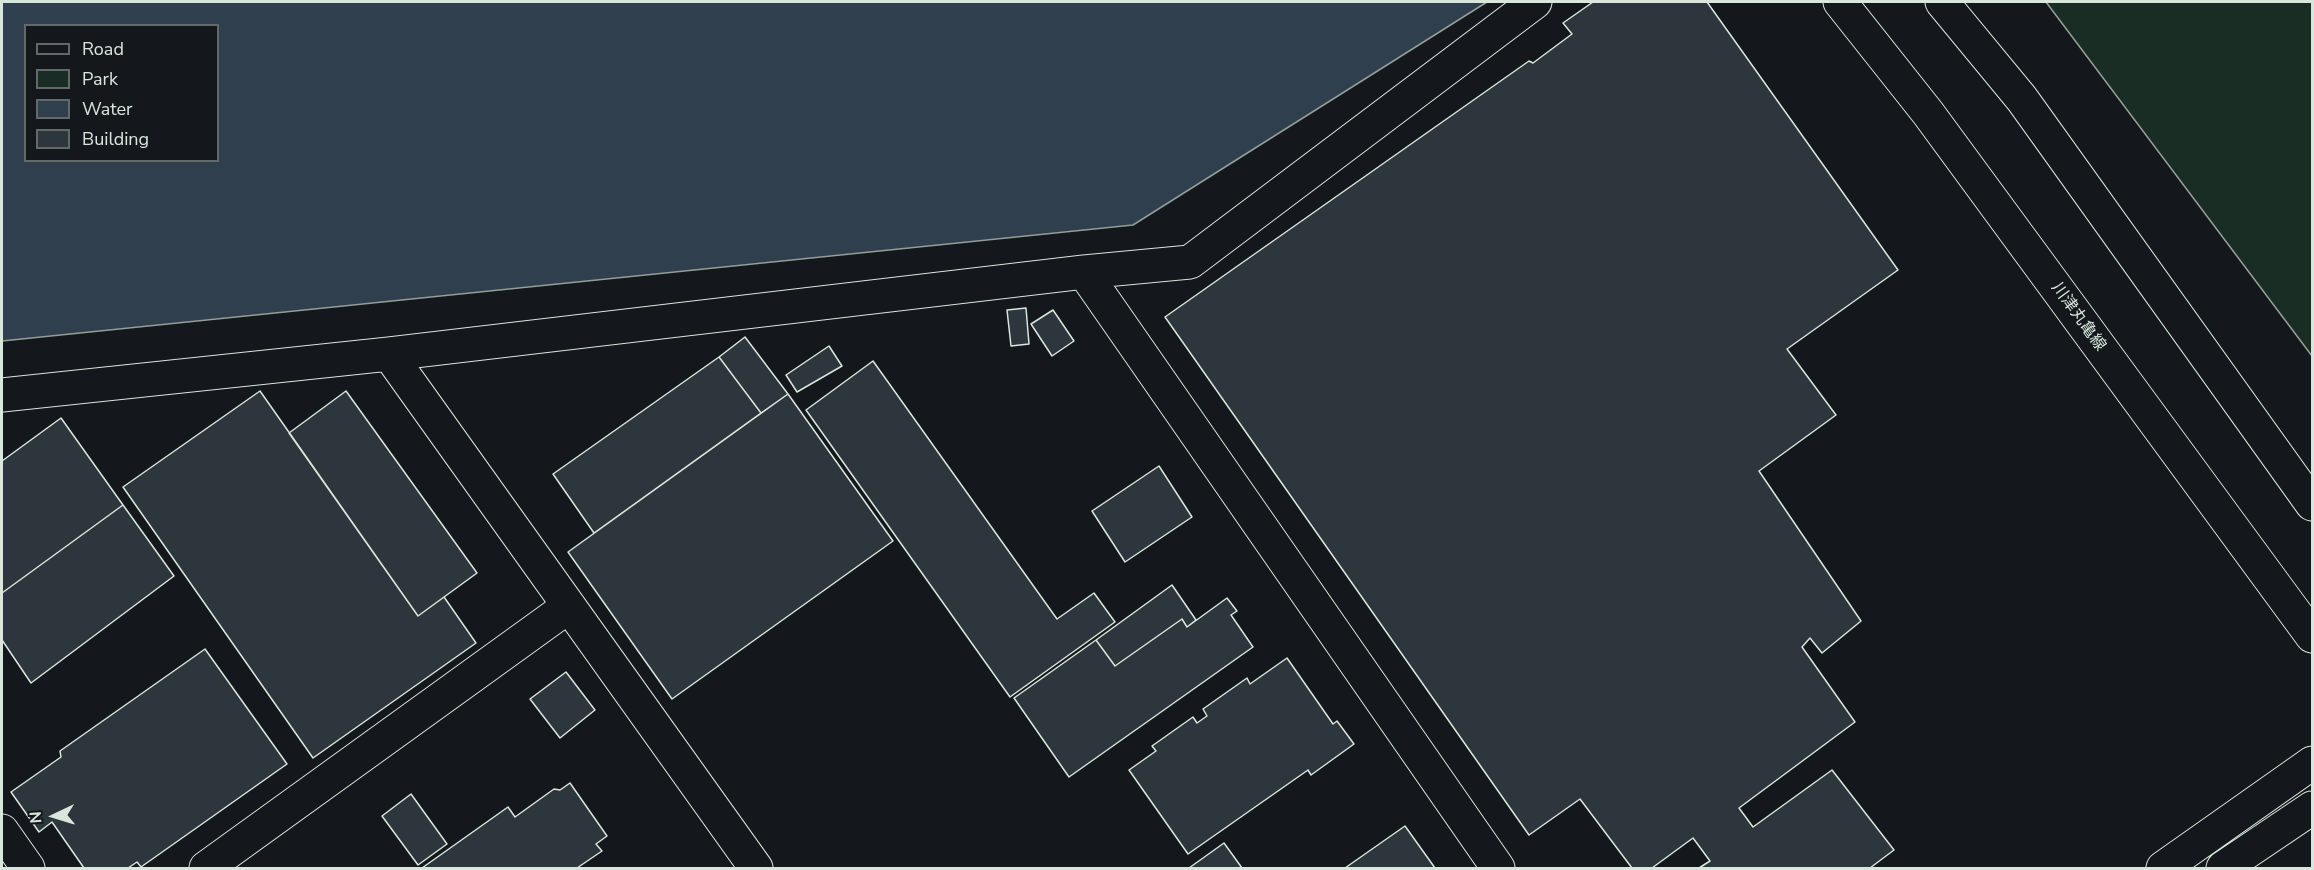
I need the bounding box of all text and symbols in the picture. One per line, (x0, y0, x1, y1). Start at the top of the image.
legend (24, 24, 219, 162)
text: Road (82, 37, 124, 61)
text: Park (82, 67, 118, 91)
text: Water (82, 97, 133, 121)
text: Building (82, 127, 149, 151)
street label: 川津丸亀線 (2047, 279, 2109, 355)
north arrow (24, 786, 84, 846)
text: N (25, 811, 47, 824)

